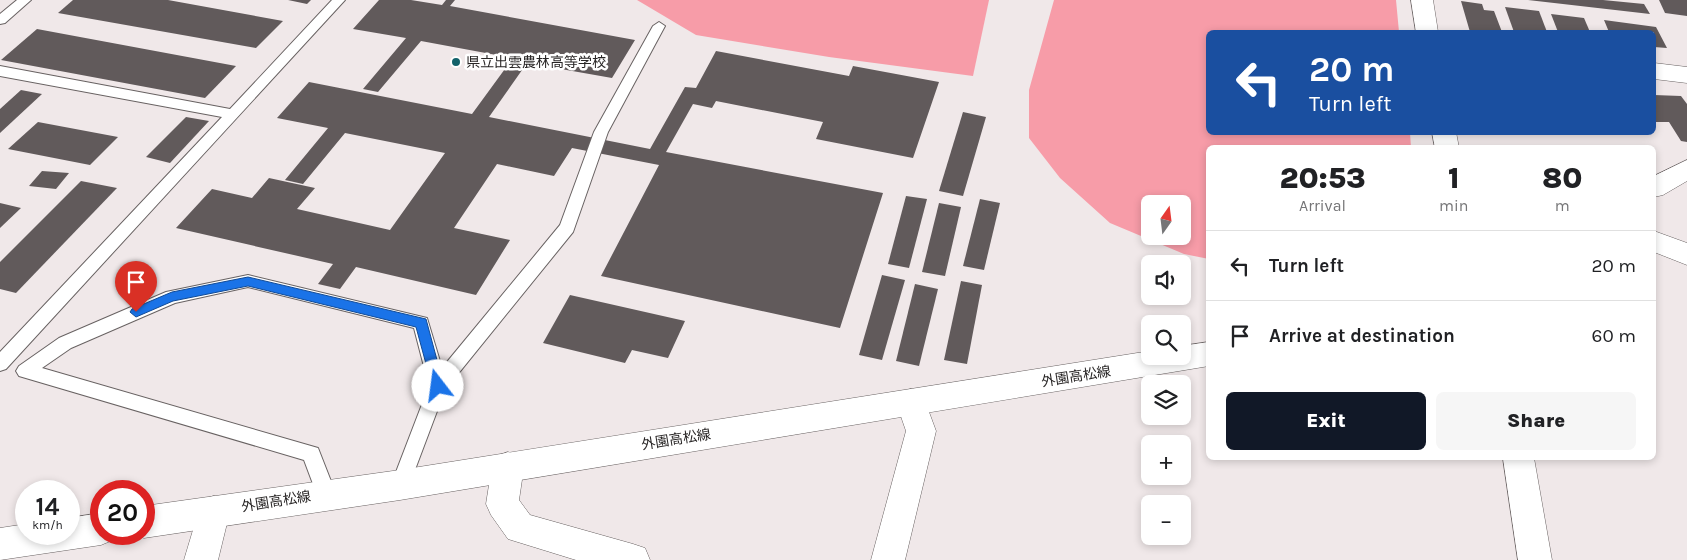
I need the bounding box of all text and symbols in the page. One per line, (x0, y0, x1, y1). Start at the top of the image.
text: 20 m (1309, 49, 1394, 90)
icon: left (1226, 50, 1291, 115)
place label: 県立出雲農林高等学校 (466, 54, 606, 71)
marker: 県立出雲農林高等学校 (450, 56, 462, 68)
text: Turn left (1309, 91, 1392, 117)
text: 20:53 (1279, 160, 1366, 196)
text: 1 (1448, 160, 1460, 196)
text: 80 (1542, 160, 1583, 196)
north arrow (1141, 195, 1191, 245)
map controls (1141, 195, 1191, 545)
text: Arrival (1299, 196, 1346, 215)
text: min (1439, 196, 1468, 215)
text: m (1555, 196, 1570, 215)
icon: left (1226, 252, 1254, 280)
button: sound (1141, 255, 1191, 305)
text: Turn left (1269, 255, 1344, 277)
text: 20 m (1591, 255, 1636, 277)
pin (115, 261, 157, 312)
icon: arrive (122, 268, 150, 296)
button: search (1141, 315, 1191, 365)
icon: arrive (1226, 322, 1254, 350)
text: Arrive at destination (1269, 325, 1455, 347)
text: 60 m (1592, 325, 1636, 347)
position arrow (411, 359, 463, 411)
street label: 外園高松線 (1040, 363, 1112, 390)
button: layers (1141, 375, 1191, 425)
button: Exit (1226, 392, 1426, 450)
button: Share (1436, 392, 1636, 450)
street label: 外園高松線 (640, 426, 712, 453)
button: + (1141, 435, 1191, 485)
speed limit sign: 20 (90, 480, 155, 545)
street label: 外園高松線 (240, 488, 312, 515)
text: 14 (36, 492, 59, 521)
button: − (1141, 495, 1191, 545)
text: km/h (32, 518, 63, 532)

